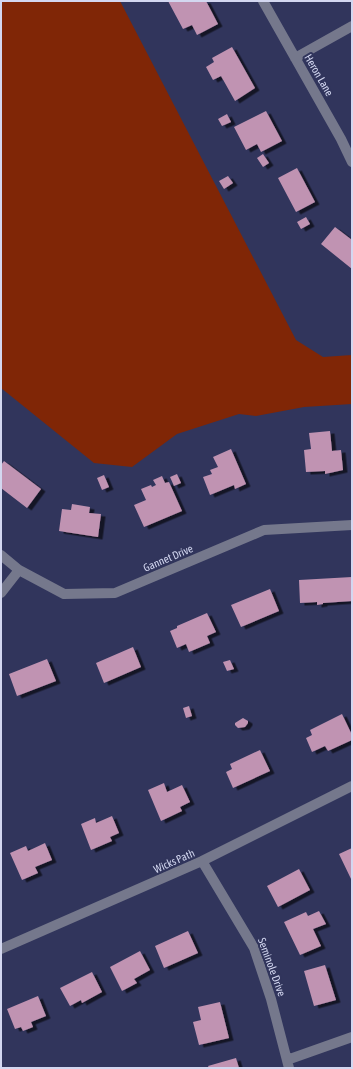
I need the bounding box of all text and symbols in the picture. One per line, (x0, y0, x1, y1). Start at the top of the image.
street label: Heron Lane (302, 52, 336, 98)
street label: Gannet Drive (141, 542, 195, 574)
street label: Wicks Path (152, 847, 196, 875)
street label: Seminole Drive (256, 936, 288, 998)

